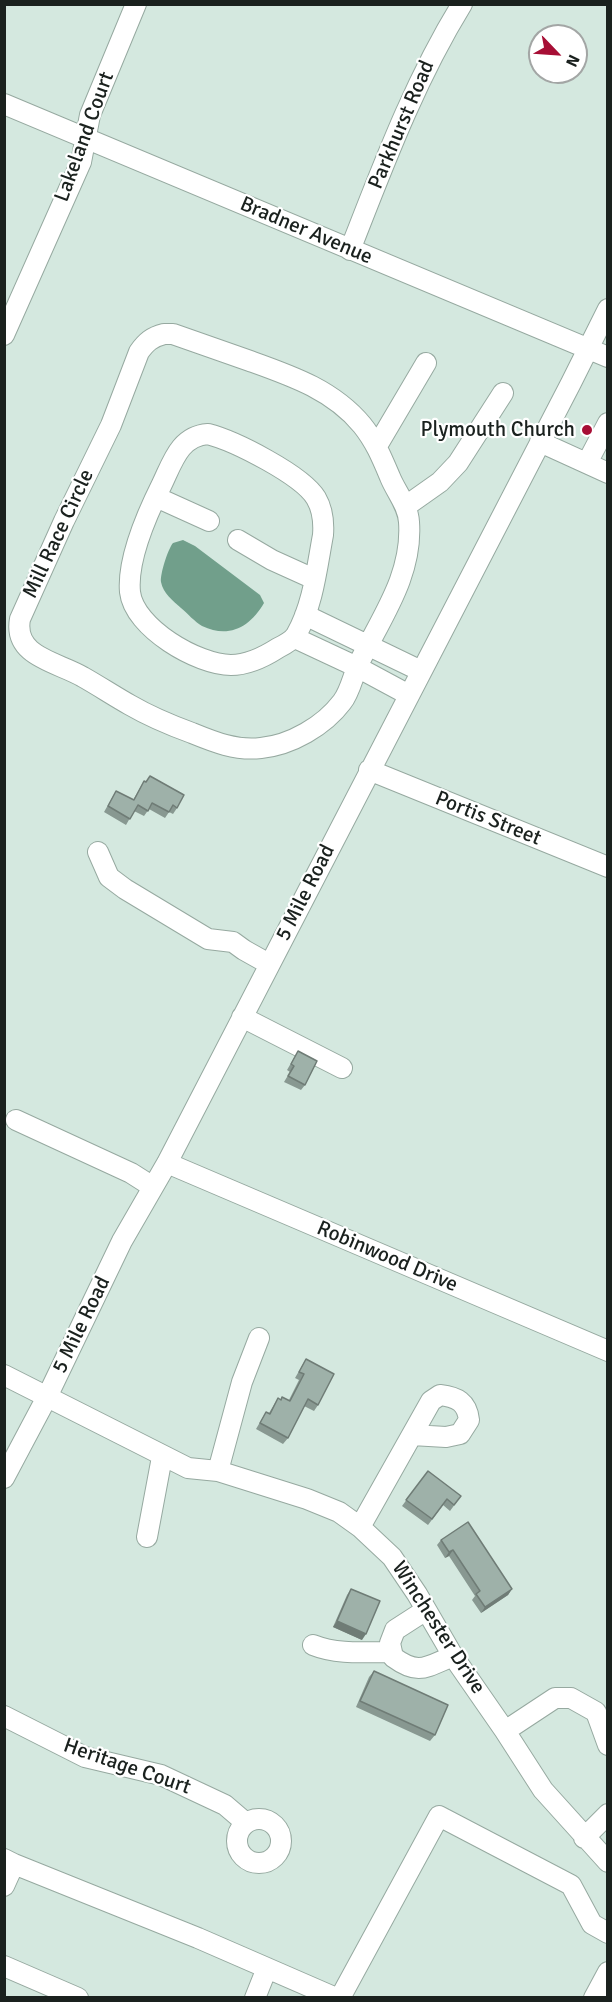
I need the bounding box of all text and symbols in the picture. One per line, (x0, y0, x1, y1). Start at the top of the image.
north arrow (528, 24, 588, 84)
text: N (561, 51, 584, 70)
street label: Parkhurst Road (364, 57, 440, 193)
street label: Lakeland Court (50, 69, 120, 205)
street label: Bradner Avenue (236, 192, 376, 270)
place label: Plymouth Church (421, 417, 575, 443)
marker: Plymouth Church (580, 423, 594, 437)
street label: Mill Race Circle (18, 466, 100, 602)
street label: Portis Street (431, 786, 545, 852)
street label: 5 Mile Road (271, 841, 341, 945)
street label: Robinwood Drive (313, 1216, 461, 1298)
street label: 5 Mile Road (48, 1272, 116, 1378)
street label: Winchester Drive (386, 1557, 490, 1699)
street label: Heritage Court (60, 1733, 194, 1801)

